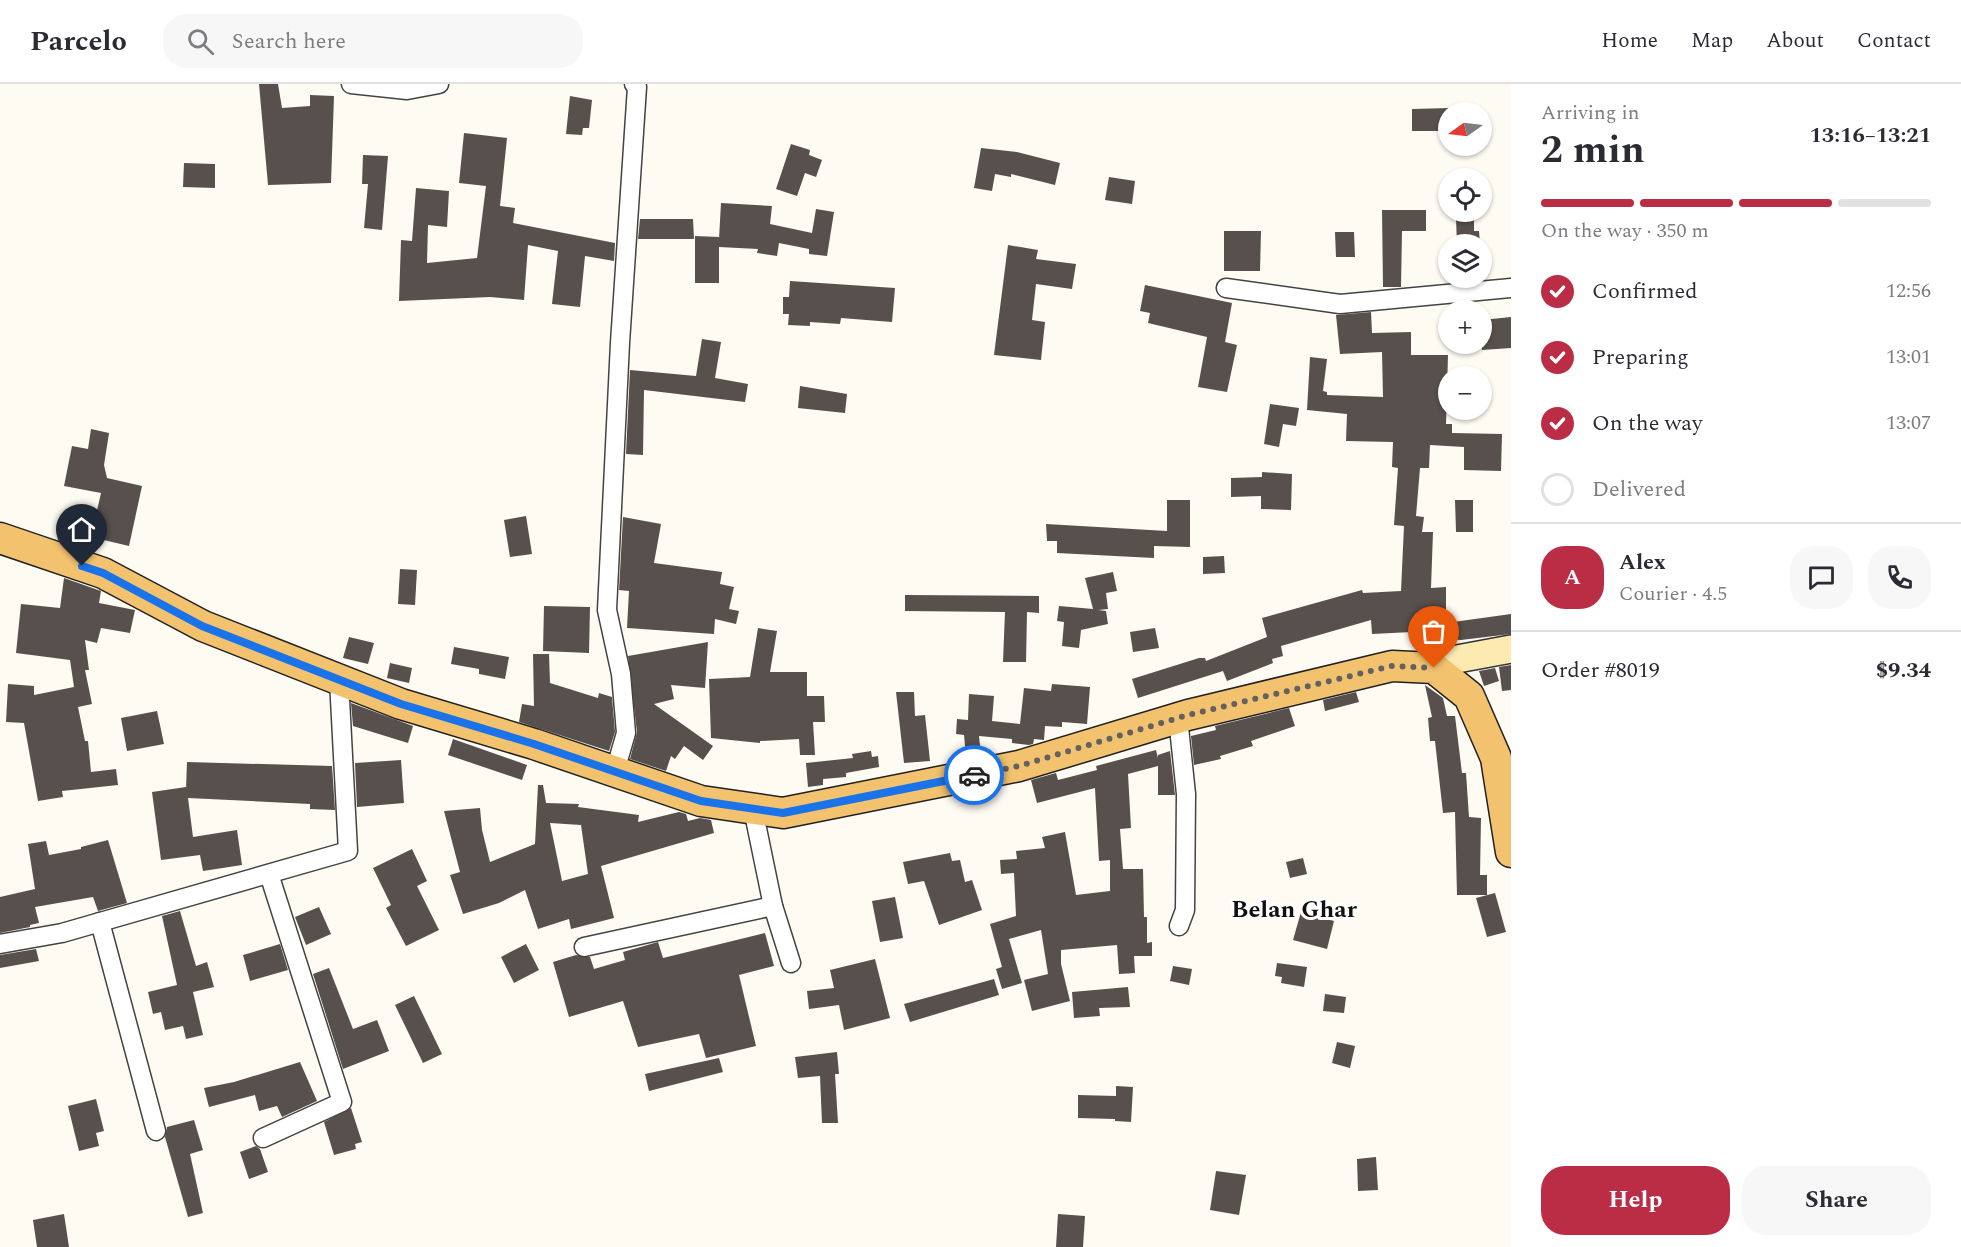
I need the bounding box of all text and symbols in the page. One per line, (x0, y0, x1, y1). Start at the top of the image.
search box (163, 14, 583, 68)
text: Parcelo (30, 20, 127, 63)
icon: search (184, 25, 217, 58)
text: Search here (232, 25, 346, 58)
text: Home (1601, 25, 1658, 57)
text: Map (1691, 25, 1733, 57)
text: About (1766, 25, 1824, 57)
text: Contact (1857, 25, 1931, 57)
text: Arriving in (1541, 98, 1639, 128)
north arrow (1438, 102, 1492, 156)
map controls (1438, 102, 1492, 420)
text: 13:16–13:21 (1809, 119, 1931, 152)
text: 2 min (1541, 121, 1645, 180)
button: locate (1438, 168, 1492, 222)
text: On the way · 350 m (1541, 216, 1709, 246)
button: layers (1438, 234, 1492, 288)
icon: check (1541, 275, 1574, 308)
text: Confirmed (1592, 275, 1698, 308)
text: 12:56 (1886, 276, 1931, 306)
button: + (1438, 300, 1492, 354)
icon: check (1541, 341, 1574, 374)
text: Preparing (1592, 341, 1689, 374)
text: 13:01 (1886, 342, 1931, 372)
button: − (1438, 366, 1492, 420)
icon: check (1541, 407, 1574, 440)
text: On the way (1592, 407, 1703, 440)
text: 13:07 (1886, 408, 1931, 438)
text: Delivered (1592, 473, 1686, 506)
pin (56, 504, 107, 566)
icon: home (65, 513, 98, 546)
text: Alex (1619, 546, 1666, 579)
button: chat (1790, 546, 1853, 609)
button: phone (1868, 546, 1931, 609)
text: A (1564, 561, 1581, 594)
text: Courier · 4.5 (1619, 579, 1727, 609)
pin (1408, 606, 1459, 668)
icon: bag (1417, 615, 1450, 648)
text: Order #8019 (1541, 654, 1660, 687)
text: $9.34 (1876, 654, 1931, 687)
courier (944, 745, 1004, 805)
icon: car (958, 759, 991, 792)
district label: Belan Ghar (1231, 892, 1358, 928)
button: Help (1541, 1166, 1730, 1235)
button: Share (1742, 1166, 1931, 1235)

